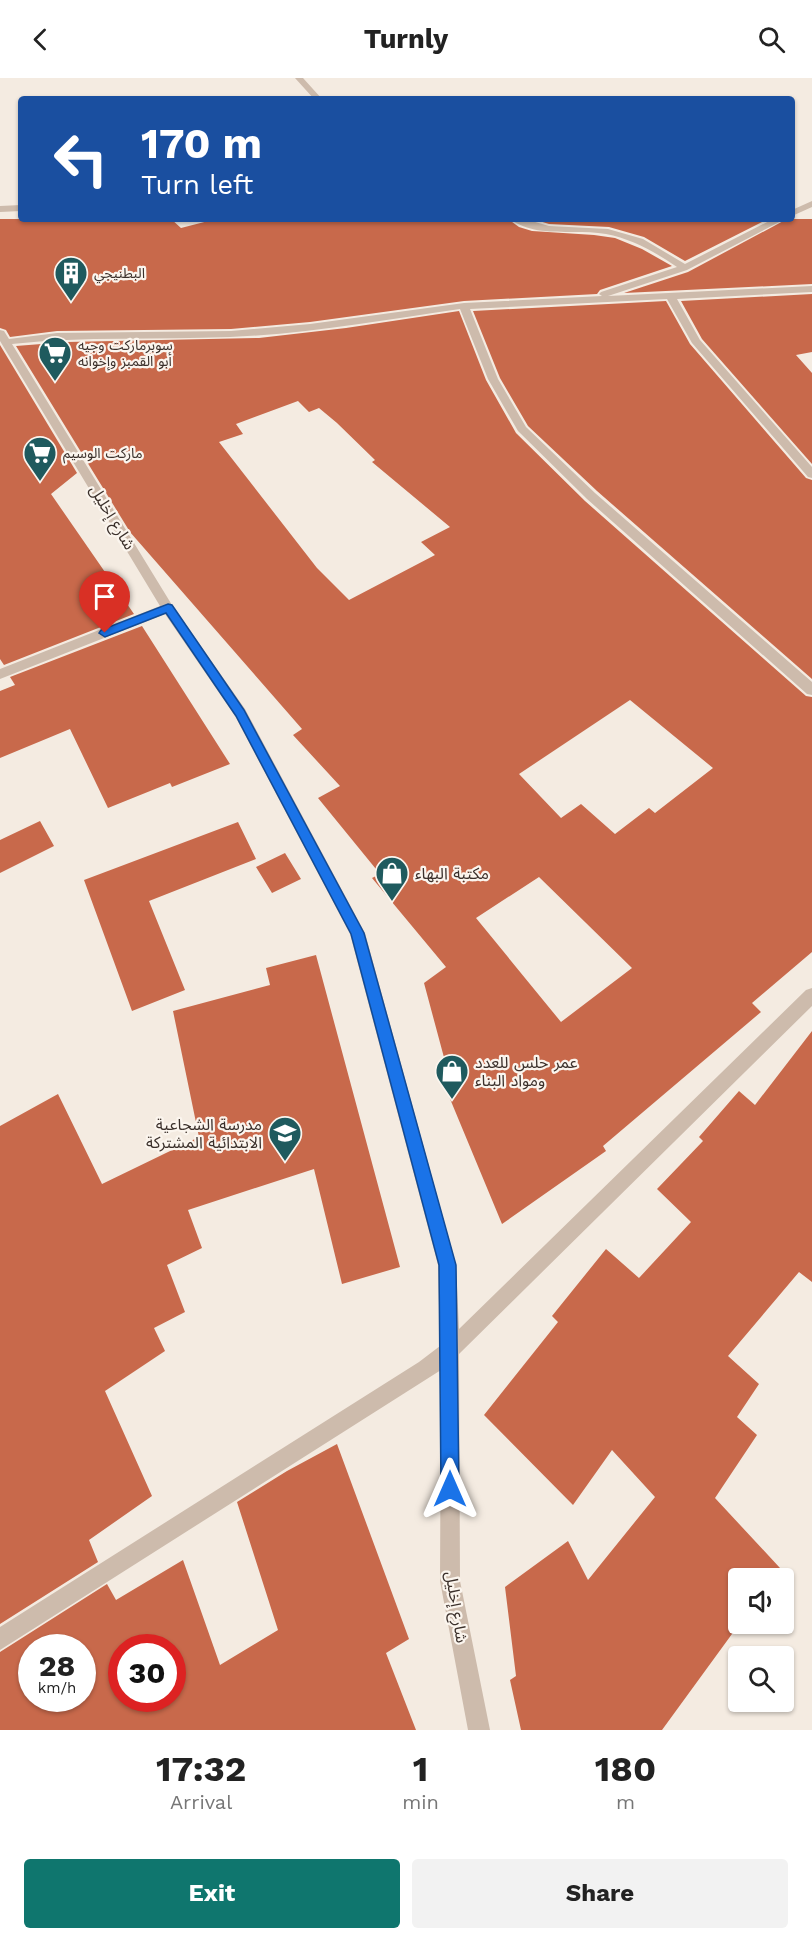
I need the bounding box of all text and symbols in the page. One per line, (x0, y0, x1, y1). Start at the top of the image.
icon: back (24, 23, 57, 56)
text: Turnly (364, 23, 448, 55)
icon: search (755, 23, 788, 56)
text: 170 m (141, 119, 262, 168)
icon: left (42, 120, 120, 198)
text: Turn left (141, 169, 253, 201)
building icon: البطنيجي (53, 255, 89, 302)
place label: البطنيجي (94, 265, 145, 284)
supermarket icon: سوبرماركت وجيه أبو القمبز وإخوانه (37, 335, 73, 382)
place label: سوبرماركت وجيه أبو القمبز وإخوانه (78, 337, 173, 371)
supermarket icon: ماركت الوسيم (22, 435, 58, 482)
place label: ماركت الوسيم (63, 445, 143, 464)
street label: شارع إخليل (83, 481, 139, 555)
pin (79, 571, 130, 633)
icon: arrive (88, 580, 121, 613)
shop icon: مكتبة البهاء (374, 855, 410, 902)
place label: مكتبة البهاء (415, 864, 489, 883)
shop icon: عمر حلس للعدد ومواد البناء (434, 1053, 470, 1100)
place label: عمر حلس للعدد ومواد البناء (475, 1053, 578, 1090)
place label: مدرسة الشجاعية الابتدائية المشتركة (146, 1115, 262, 1152)
school or university icon: مدرسة الشجاعية الابتدائية المشتركة (267, 1115, 303, 1162)
position arrow (418, 1457, 482, 1521)
map controls (728, 1568, 794, 1712)
button: sound (728, 1568, 794, 1634)
street label: شارع إخليل (439, 1570, 472, 1645)
speed limit sign: 30 (108, 1634, 186, 1712)
button: search (728, 1646, 794, 1712)
text: 28 (39, 1648, 75, 1683)
text: km/h (38, 1679, 76, 1697)
text: 17:32 (156, 1748, 246, 1790)
text: 1 (413, 1748, 428, 1790)
text: 180 (595, 1748, 656, 1790)
text: Arrival (170, 1790, 232, 1814)
text: min (402, 1790, 439, 1814)
text: m (616, 1790, 635, 1814)
button: Exit (24, 1859, 400, 1928)
button: Share (412, 1859, 788, 1928)

